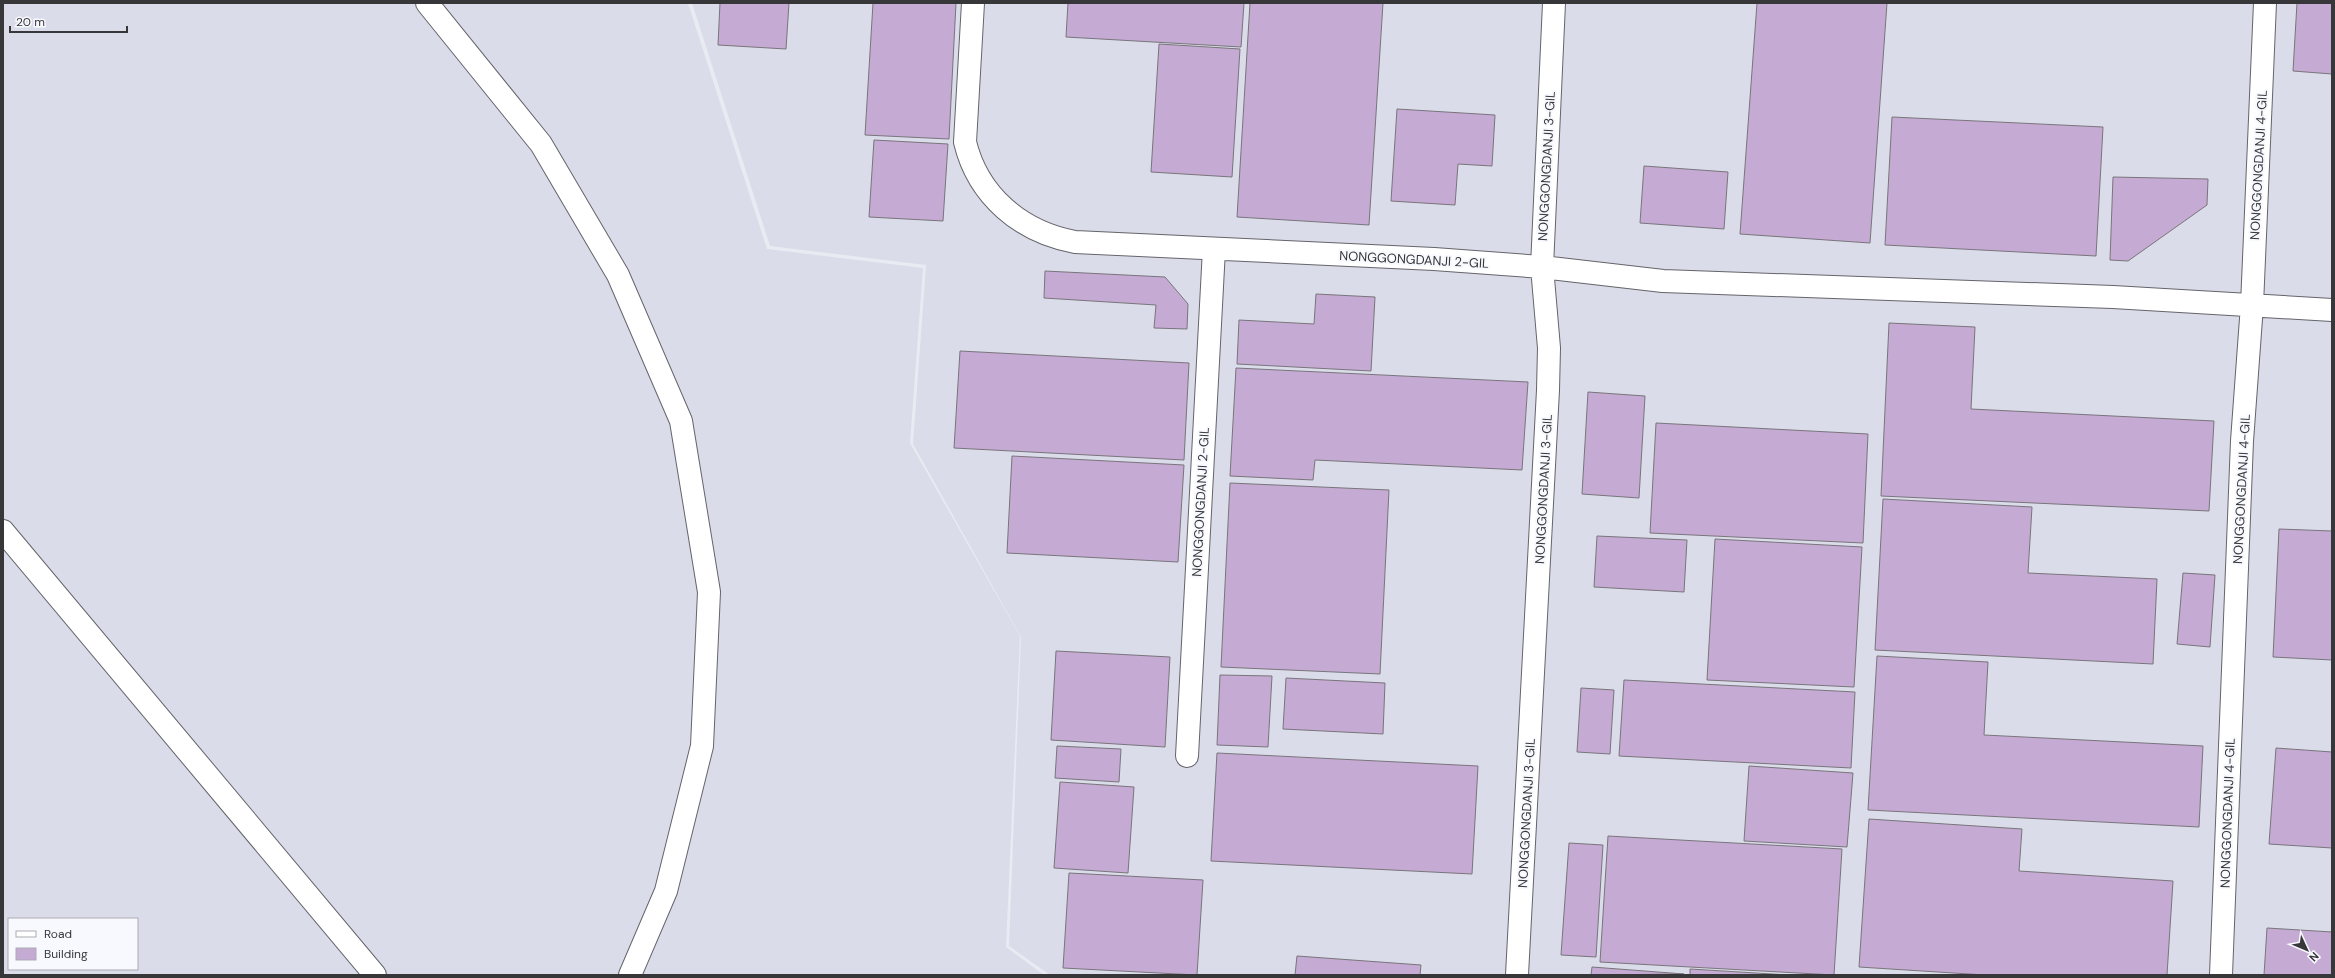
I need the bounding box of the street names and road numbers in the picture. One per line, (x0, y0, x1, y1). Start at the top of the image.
street label: NONGGONGDANJI 4-GIL (2246, 89, 2271, 240)
street label: NONGGONGDANJI 3-GIL (1534, 91, 1559, 241)
street label: NONGGONGDANJI 2-GIL (1339, 247, 1489, 272)
street label: NONGGONGDANJI 4-GIL (2229, 413, 2254, 564)
street label: NONGGONGDANJI 3-GIL (1531, 414, 1556, 564)
street label: NONGGONGDANJI 2-GIL (1188, 427, 1213, 577)
street label: NONGGONGDANJI 3-GIL (1514, 738, 1539, 888)
street label: NONGGONGDANJI 4-GIL (2216, 738, 2239, 888)

